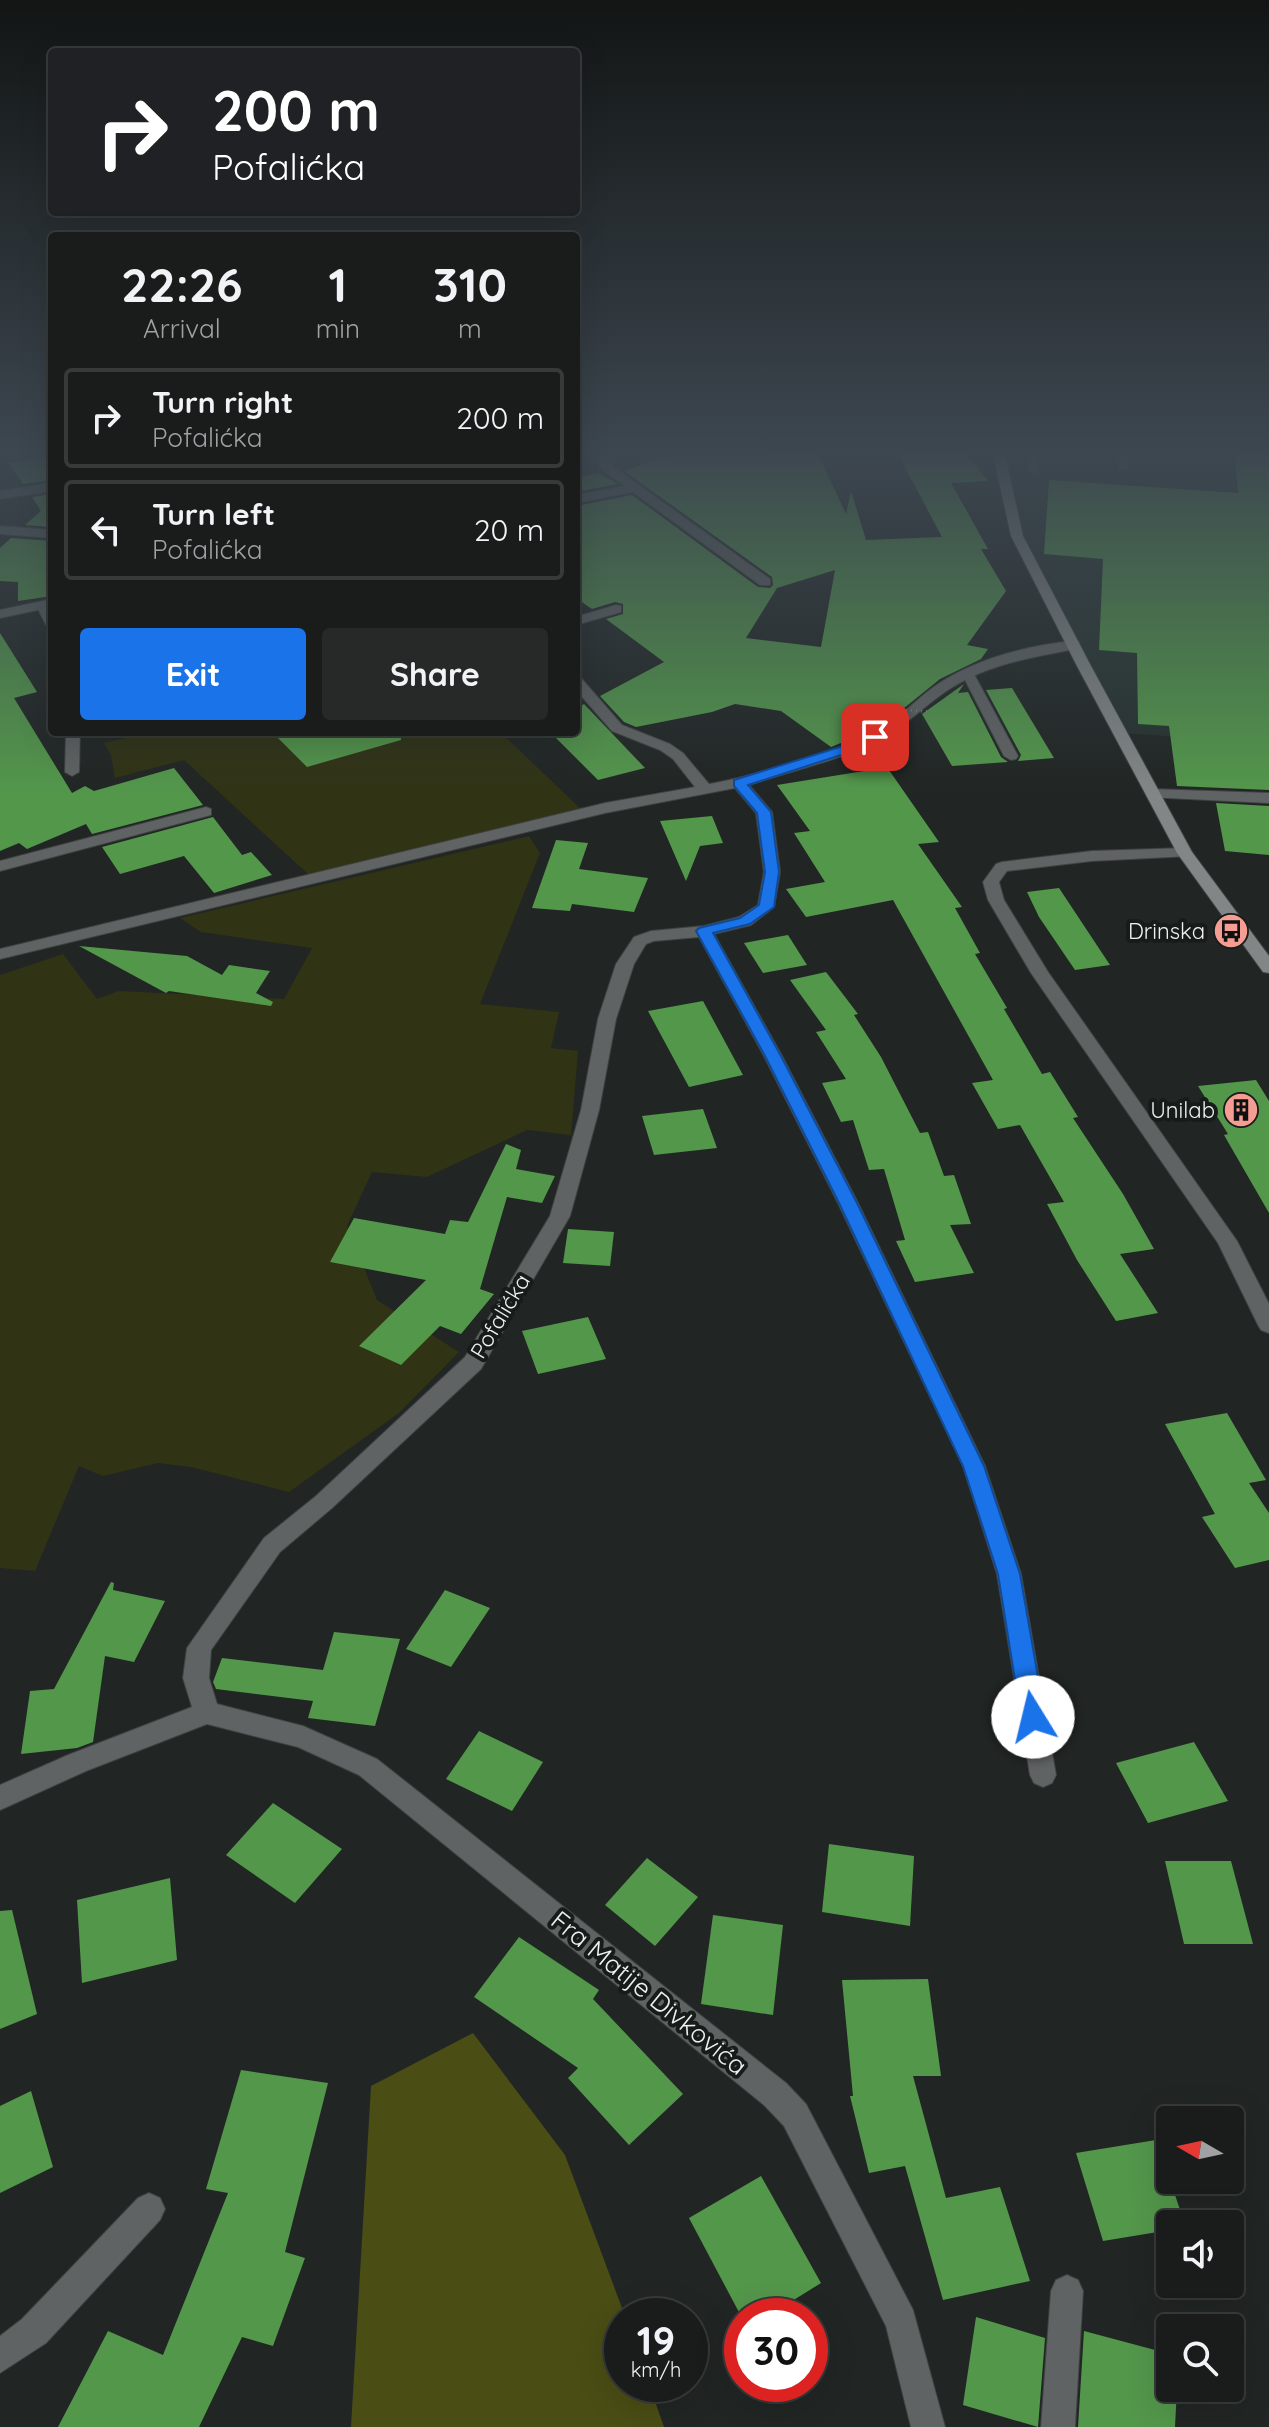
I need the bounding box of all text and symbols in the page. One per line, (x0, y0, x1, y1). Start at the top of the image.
text: 200 m (212, 75, 380, 145)
icon: right (80, 80, 184, 184)
text: Pofalićka (212, 144, 365, 189)
text: 22:26 (121, 254, 243, 314)
text: 1 (328, 254, 347, 314)
text: 310 (433, 254, 507, 314)
text: Arrival (143, 312, 221, 345)
text: min (316, 312, 360, 345)
text: m (458, 312, 482, 345)
text: Turn right (152, 383, 293, 421)
icon: right (84, 396, 128, 440)
text: 200 m (456, 399, 544, 437)
text: Pofalićka (152, 421, 263, 454)
text: Turn left (152, 495, 275, 533)
icon: left (84, 508, 128, 552)
text: 20 m (474, 511, 544, 549)
text: Pofalićka (152, 533, 263, 566)
button: Exit (80, 628, 306, 720)
button: Share (322, 628, 548, 720)
pin (841, 703, 909, 771)
icon: arrive (853, 715, 897, 759)
bus stop icon: Drinska (1212, 912, 1250, 950)
place label: Drinska (1128, 917, 1205, 945)
building icon: Unilab (1222, 1091, 1260, 1129)
place label: Unilab (1150, 1096, 1215, 1124)
street label: Pofalićka (464, 1269, 536, 1363)
position arrow (991, 1675, 1075, 1759)
street label: Fra Matije Divkovića (545, 1903, 754, 2082)
north arrow (1156, 2106, 1244, 2194)
map controls (1156, 2106, 1244, 2402)
button: sound (1156, 2210, 1244, 2298)
speed limit sign: 30 (724, 2298, 828, 2402)
button: search (1156, 2314, 1244, 2402)
text: 19 (637, 2315, 675, 2365)
text: km/h (631, 2357, 681, 2382)

